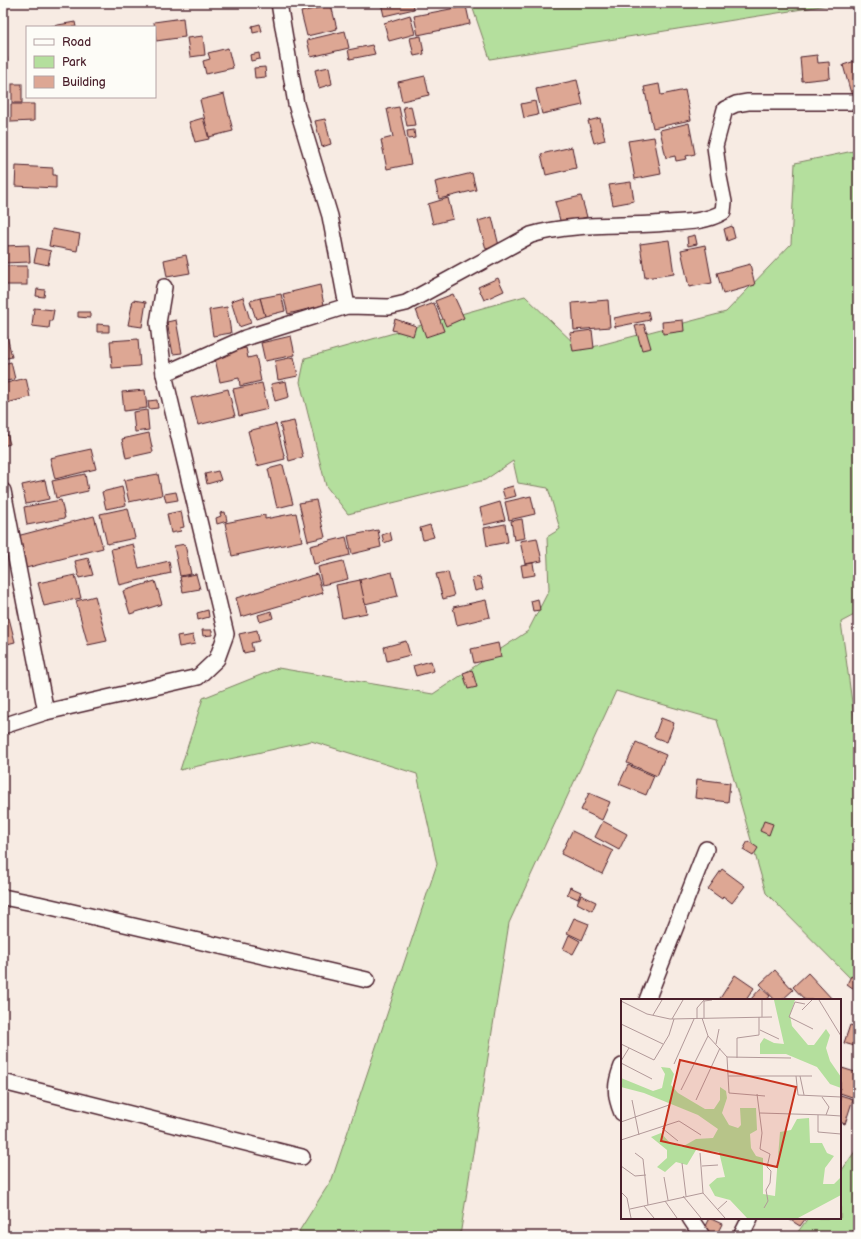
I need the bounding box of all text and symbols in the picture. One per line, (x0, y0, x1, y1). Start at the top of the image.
legend (26, 26, 156, 98)
text: Road (62, 35, 91, 50)
text: Park (62, 55, 86, 70)
text: Building (62, 75, 106, 90)
inset map (621, 999, 841, 1219)

